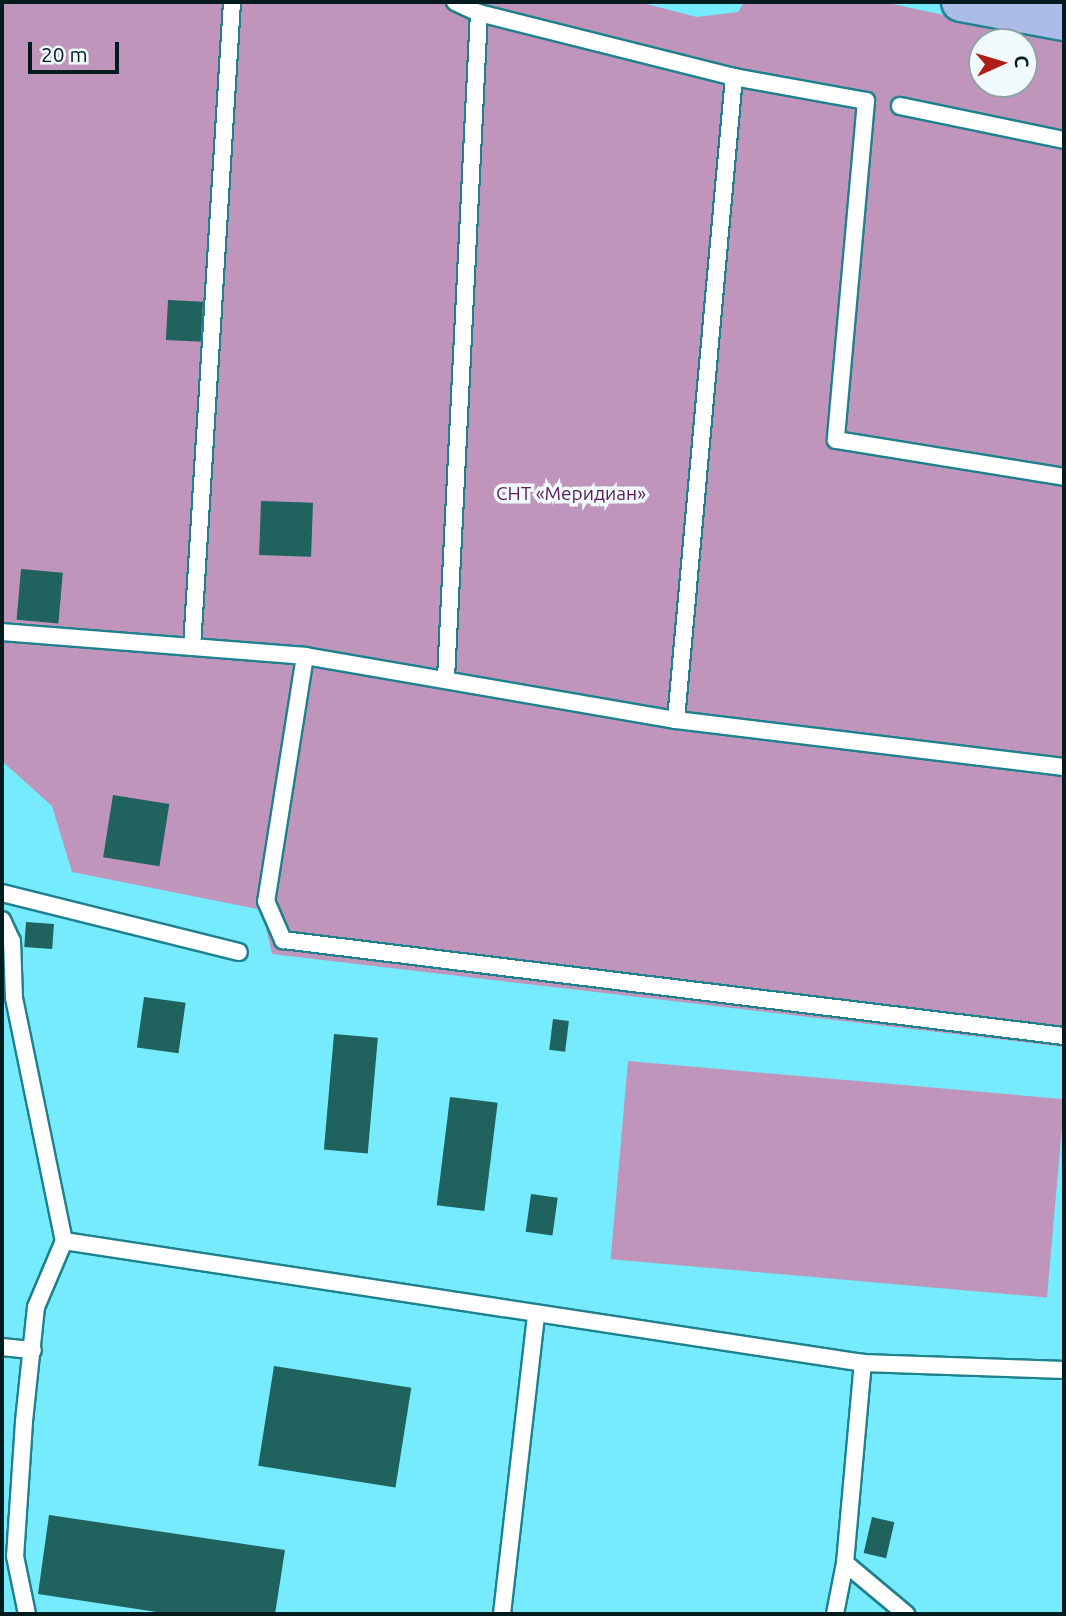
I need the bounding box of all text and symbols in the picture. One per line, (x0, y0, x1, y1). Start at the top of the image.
scale bar (32, 28, 122, 72)
north arrow (968, 28, 1038, 98)
text: 20 m (41, 42, 88, 66)
text: С (1011, 55, 1033, 69)
park label: СНТ «Меридиан» (496, 483, 646, 505)

